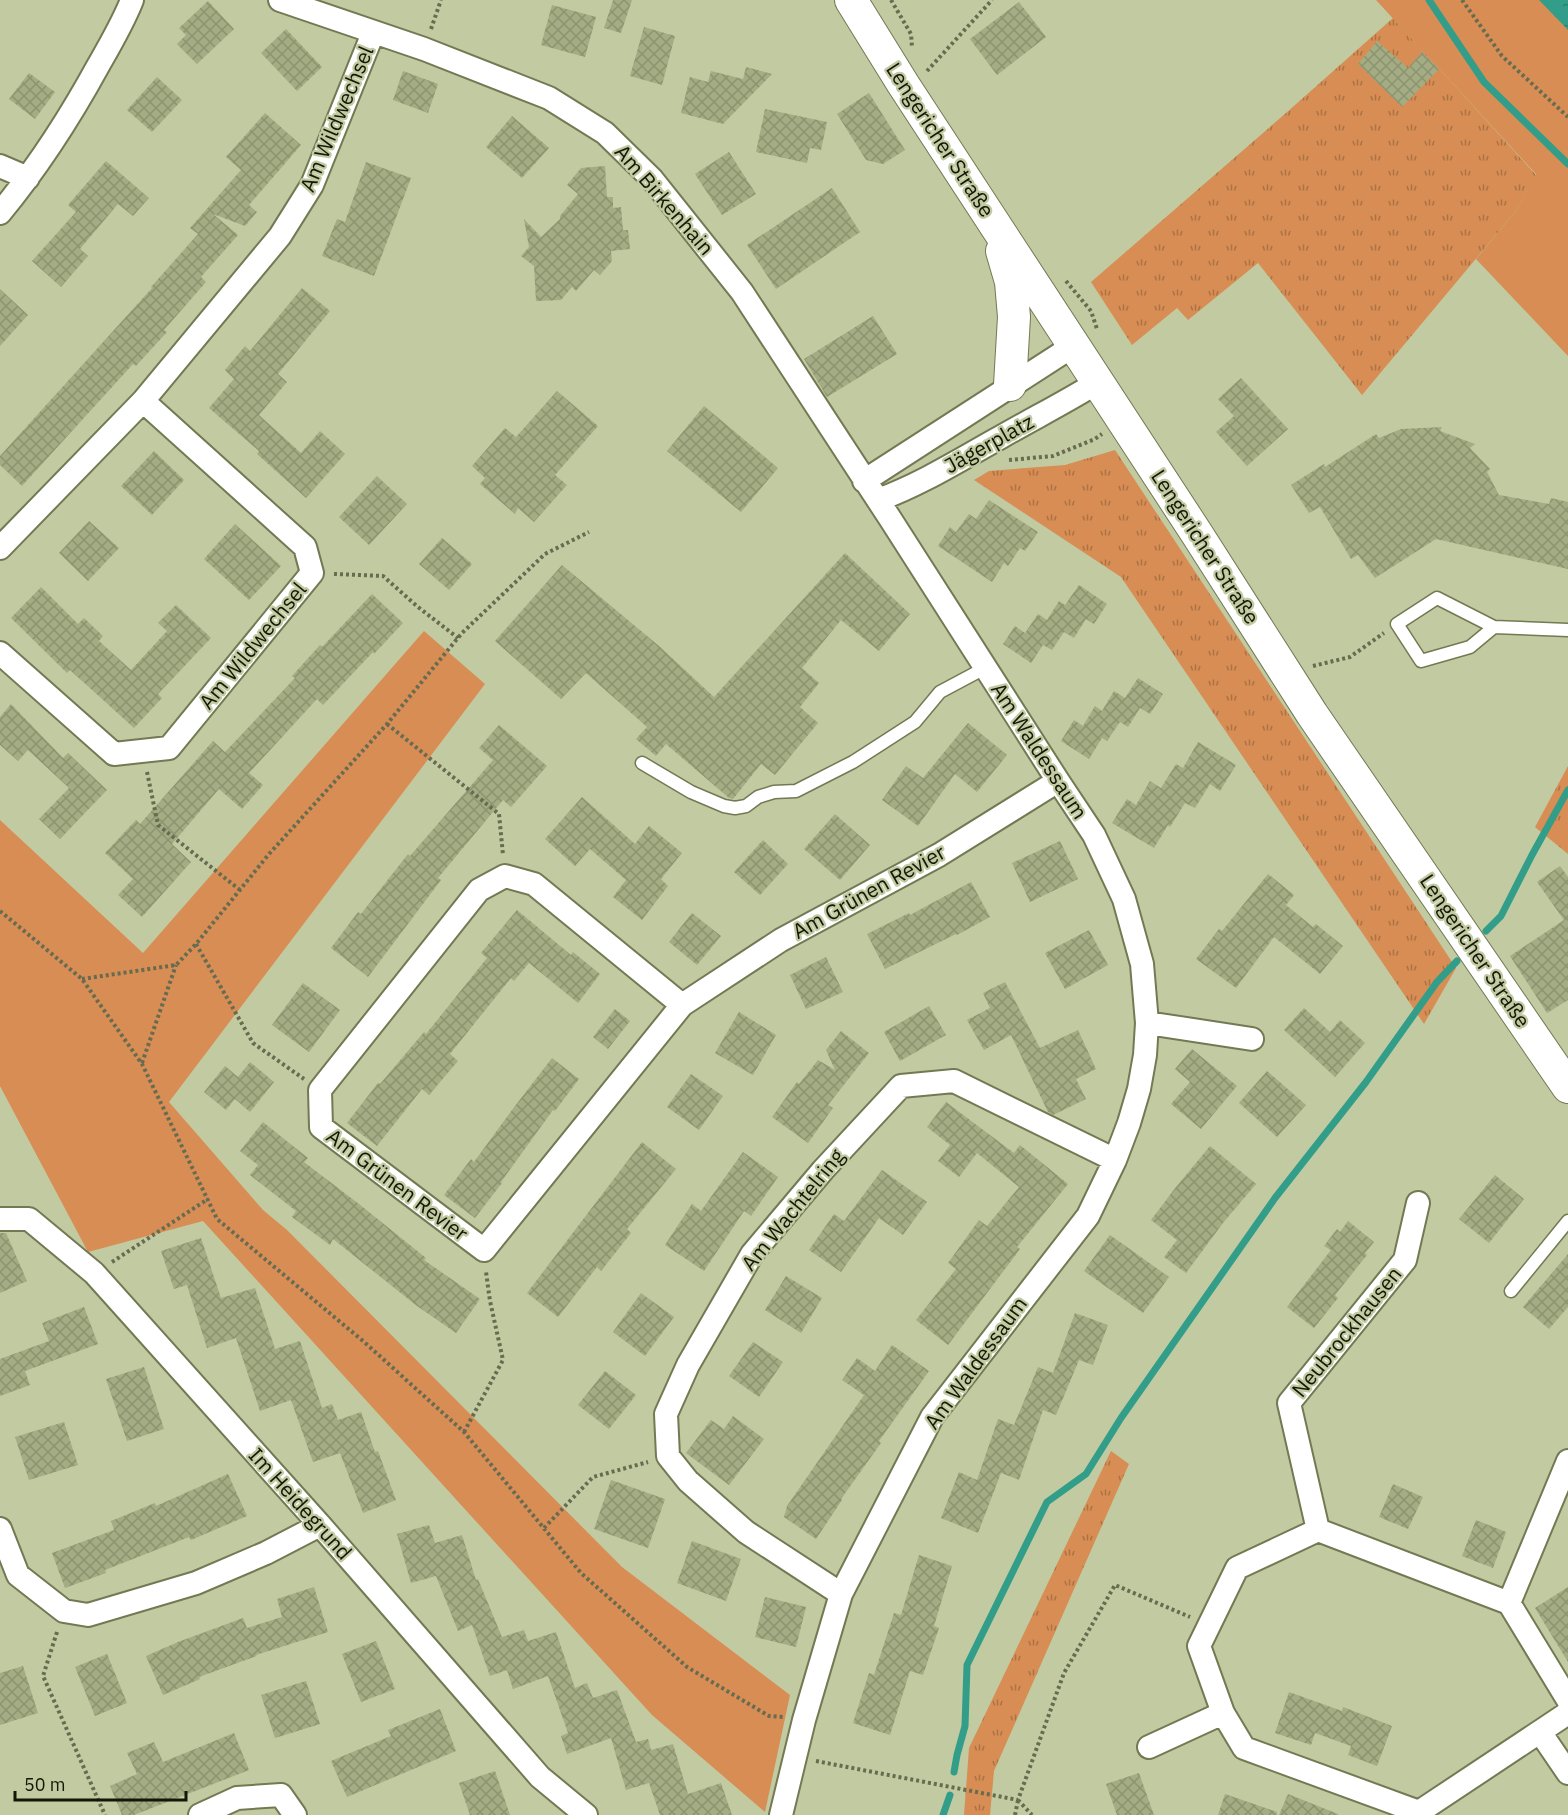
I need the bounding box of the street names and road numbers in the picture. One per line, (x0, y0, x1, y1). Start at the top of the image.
street label: Am Wildwechsel (293, 41, 380, 196)
street label: Lengericher Straße (880, 57, 1001, 222)
street label: Am Birkenhain (609, 138, 721, 261)
street label: Jägerplatz (939, 407, 1039, 479)
street label: Lengericher Straße (1145, 464, 1266, 629)
street label: Am Wildwechsel (192, 576, 312, 715)
street label: Am Waldessaum (985, 677, 1095, 824)
street label: Am Grünen Revier (787, 837, 950, 945)
street label: Lengericher Straße (1414, 868, 1538, 1033)
street label: Am Grünen Revier (321, 1122, 474, 1247)
street label: Am Wachtelring (734, 1142, 850, 1276)
street label: Neubrockhausen (1285, 1260, 1408, 1402)
street label: Am Waldessaum (918, 1290, 1033, 1434)
street label: Im Heidegrund (243, 1441, 359, 1565)

